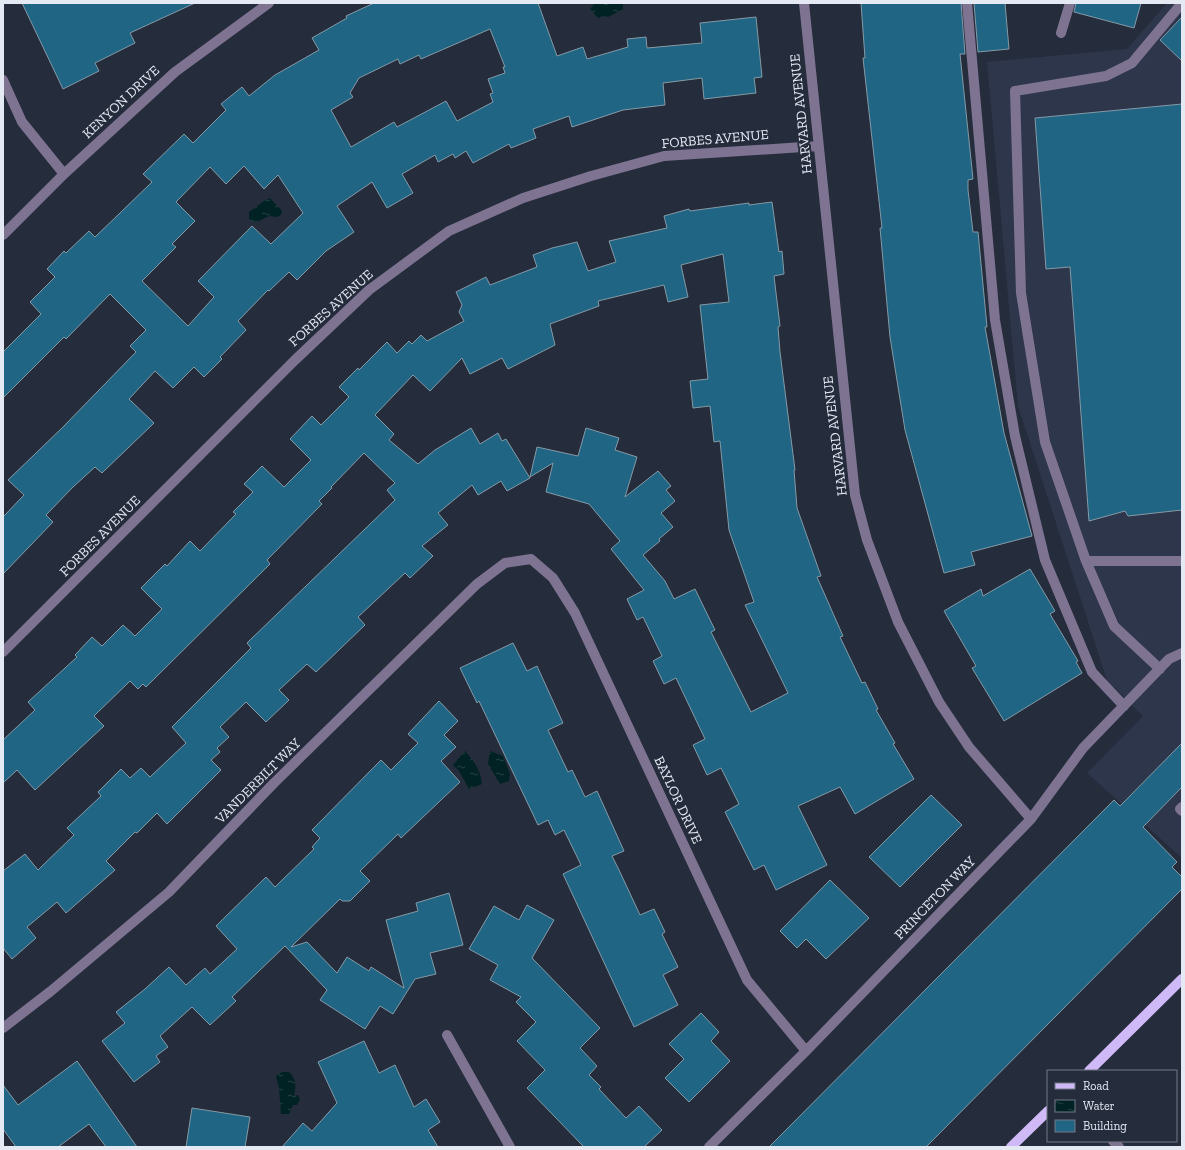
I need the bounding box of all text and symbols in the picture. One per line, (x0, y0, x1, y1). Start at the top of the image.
street label: HARVARD AVENUE (786, 53, 816, 175)
street label: KENYON DRIVE (79, 62, 163, 142)
street label: FORBES AVENUE (661, 126, 769, 152)
street label: FORBES AVENUE (285, 266, 377, 350)
street label: HARVARD AVENUE (819, 375, 851, 497)
street label: FORBES AVENUE (56, 492, 144, 580)
street label: VANDERBILT WAY (211, 734, 305, 828)
street label: BAYLOR DRIVE (650, 754, 706, 846)
street label: PRINCETON WAY (891, 853, 979, 943)
legend (1047, 1070, 1177, 1142)
text: Road (1083, 1079, 1109, 1093)
text: Water (1083, 1099, 1115, 1113)
text: Building (1083, 1119, 1127, 1133)

